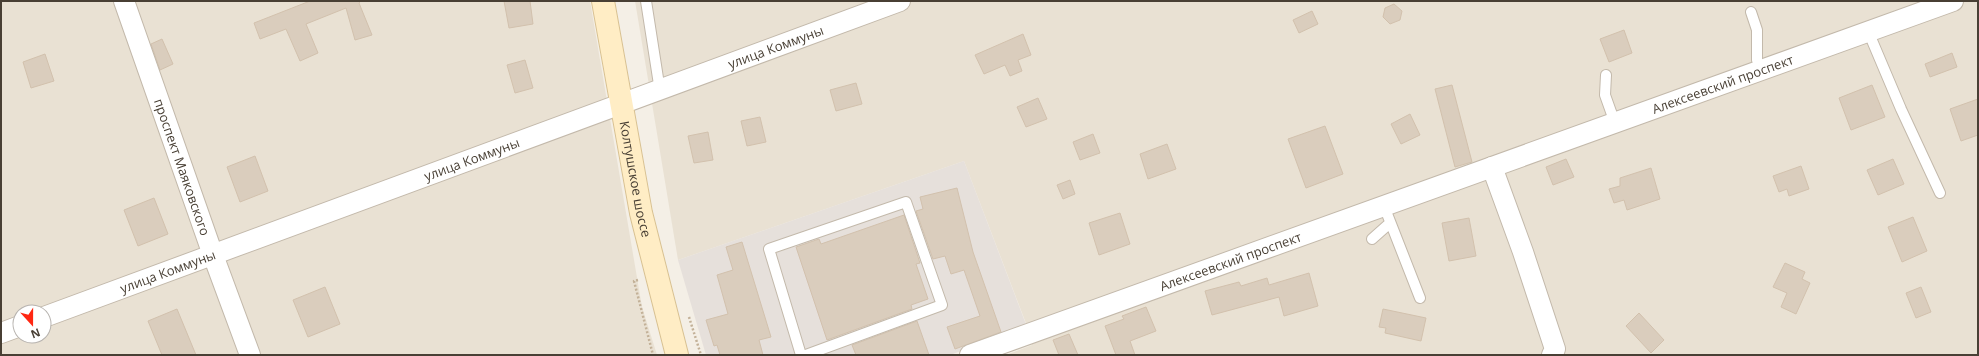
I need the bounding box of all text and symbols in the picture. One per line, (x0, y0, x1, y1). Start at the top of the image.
street label: улица Коммуны (725, 21, 826, 73)
street label: Алексеевский проспект (1649, 50, 1796, 118)
street label: проспект Маяковского (150, 96, 215, 238)
street label: Колтушское шоссе (616, 119, 656, 239)
street label: улица Коммуны (421, 133, 522, 185)
street label: Алексеевский проспект (1157, 227, 1304, 295)
street label: улица Коммуны (118, 245, 218, 297)
north arrow (12, 304, 52, 344)
text: N (29, 325, 43, 342)

